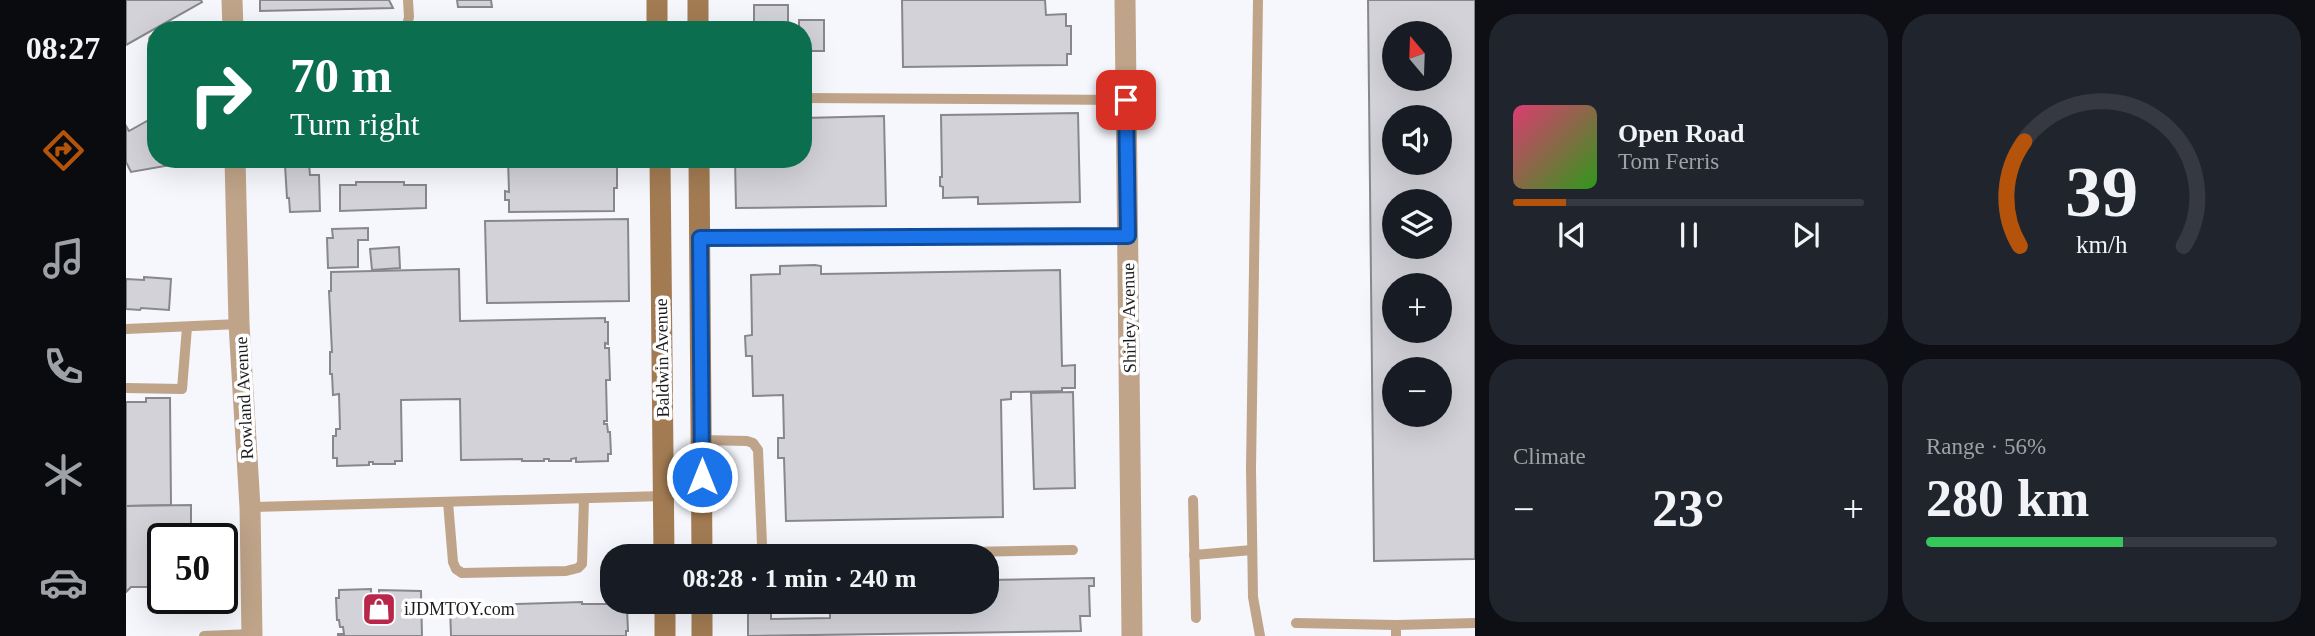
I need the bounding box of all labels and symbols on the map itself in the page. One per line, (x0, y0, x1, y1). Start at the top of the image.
north arrow (1382, 21, 1452, 91)
pin (1096, 70, 1156, 130)
street label: Shirley Avenue (1118, 263, 1140, 373)
street label: Baldwin Avenue (651, 298, 673, 418)
street label: Rowland Avenue (231, 336, 257, 460)
position arrow (665, 440, 739, 514)
speed limit sign: 50 (147, 523, 238, 614)
shop icon: iJDMTOY.com (360, 590, 398, 628)
place label: iJDMTOY.com (404, 599, 515, 619)

